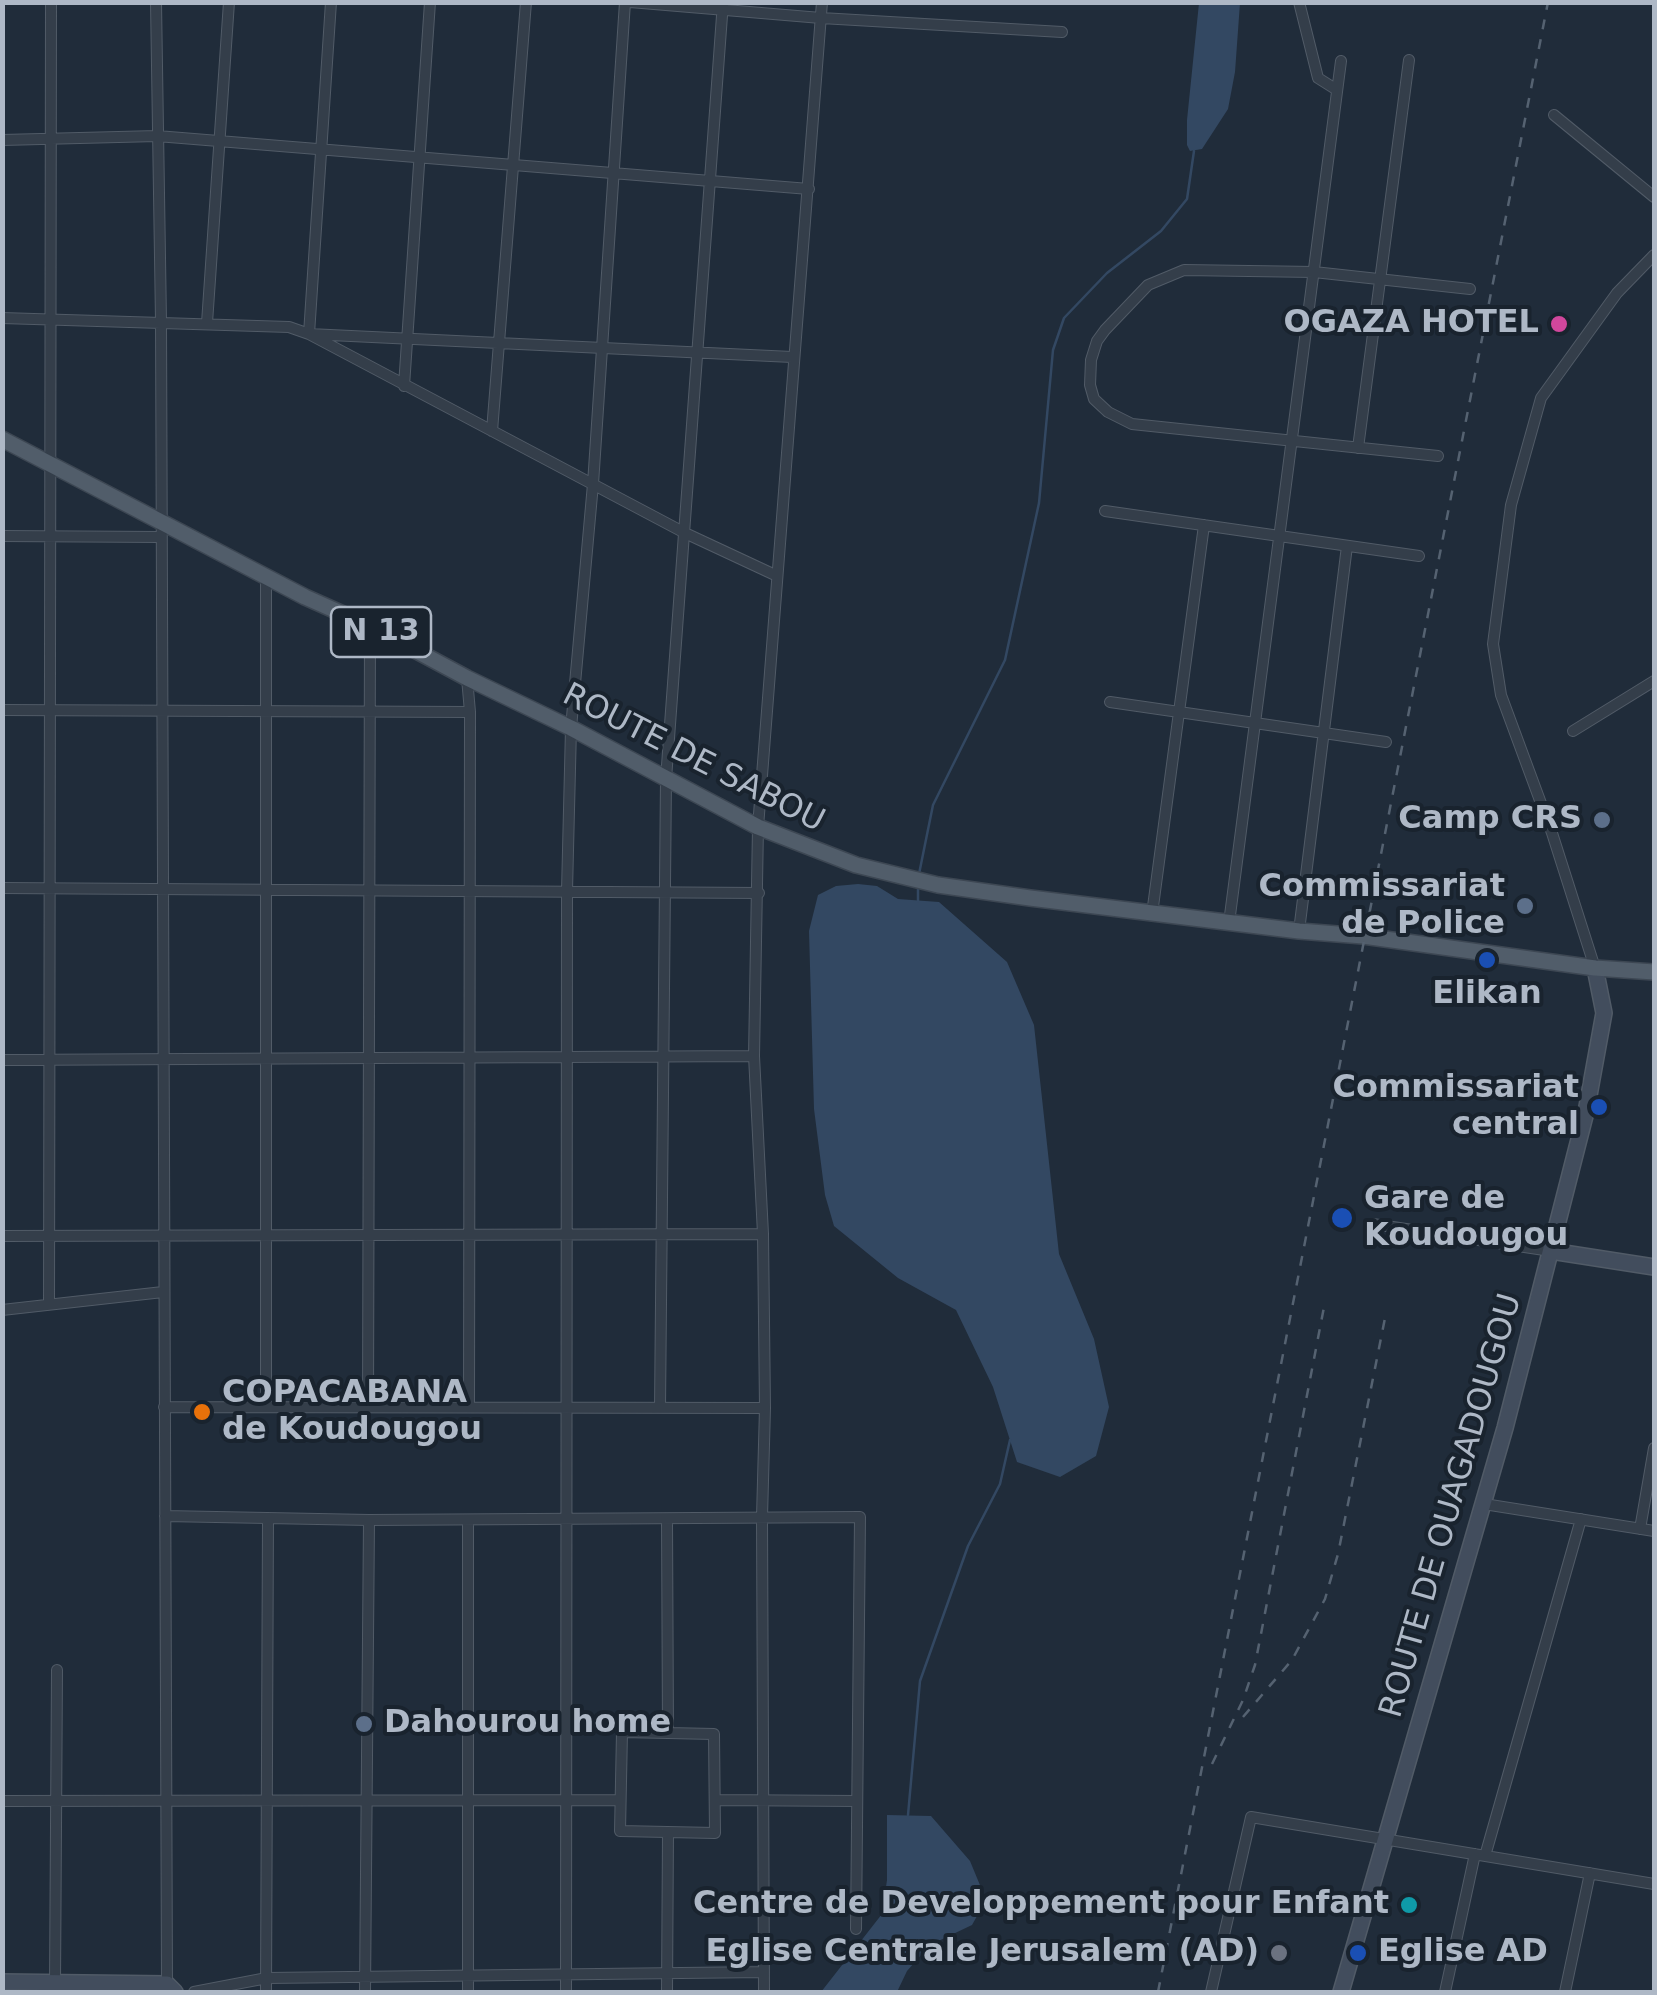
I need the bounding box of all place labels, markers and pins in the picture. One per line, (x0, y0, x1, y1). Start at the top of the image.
place label: OGAZA HOTEL (1284, 305, 1539, 343)
marker: OGAZA HOTEL (1548, 313, 1570, 335)
place label: Camp CRS (1398, 801, 1582, 839)
marker: Camp CRS (1591, 809, 1613, 831)
place label: Commissariat de Police (1259, 869, 1505, 944)
marker: Commissariat de Police (1514, 895, 1536, 917)
marker: Elikan (1476, 949, 1498, 971)
place label: Elikan (1432, 976, 1542, 1014)
place label: Commissariat central (1333, 1070, 1579, 1145)
marker: Commissariat central (1588, 1096, 1610, 1118)
place label: Gare de Koudougou (1364, 1181, 1568, 1256)
marker: Gare de Koudougou (1329, 1205, 1355, 1231)
place label: COPACABANA de Koudougou (222, 1375, 482, 1450)
marker: COPACABANA de Koudougou (191, 1401, 213, 1423)
place label: Dahourou home (384, 1705, 671, 1743)
marker: Dahourou home (353, 1713, 375, 1735)
place label: Centre de Developpement pour Enfant (693, 1886, 1389, 1924)
marker: Centre de Developpement pour Enfant (1398, 1894, 1420, 1916)
place label: Eglise Centrale Jerusalem (AD) (705, 1934, 1259, 1972)
place label: Eglise AD (1378, 1934, 1548, 1972)
marker: Eglise Centrale Jerusalem (AD) (1268, 1942, 1290, 1964)
marker: Eglise AD (1347, 1942, 1369, 1964)

